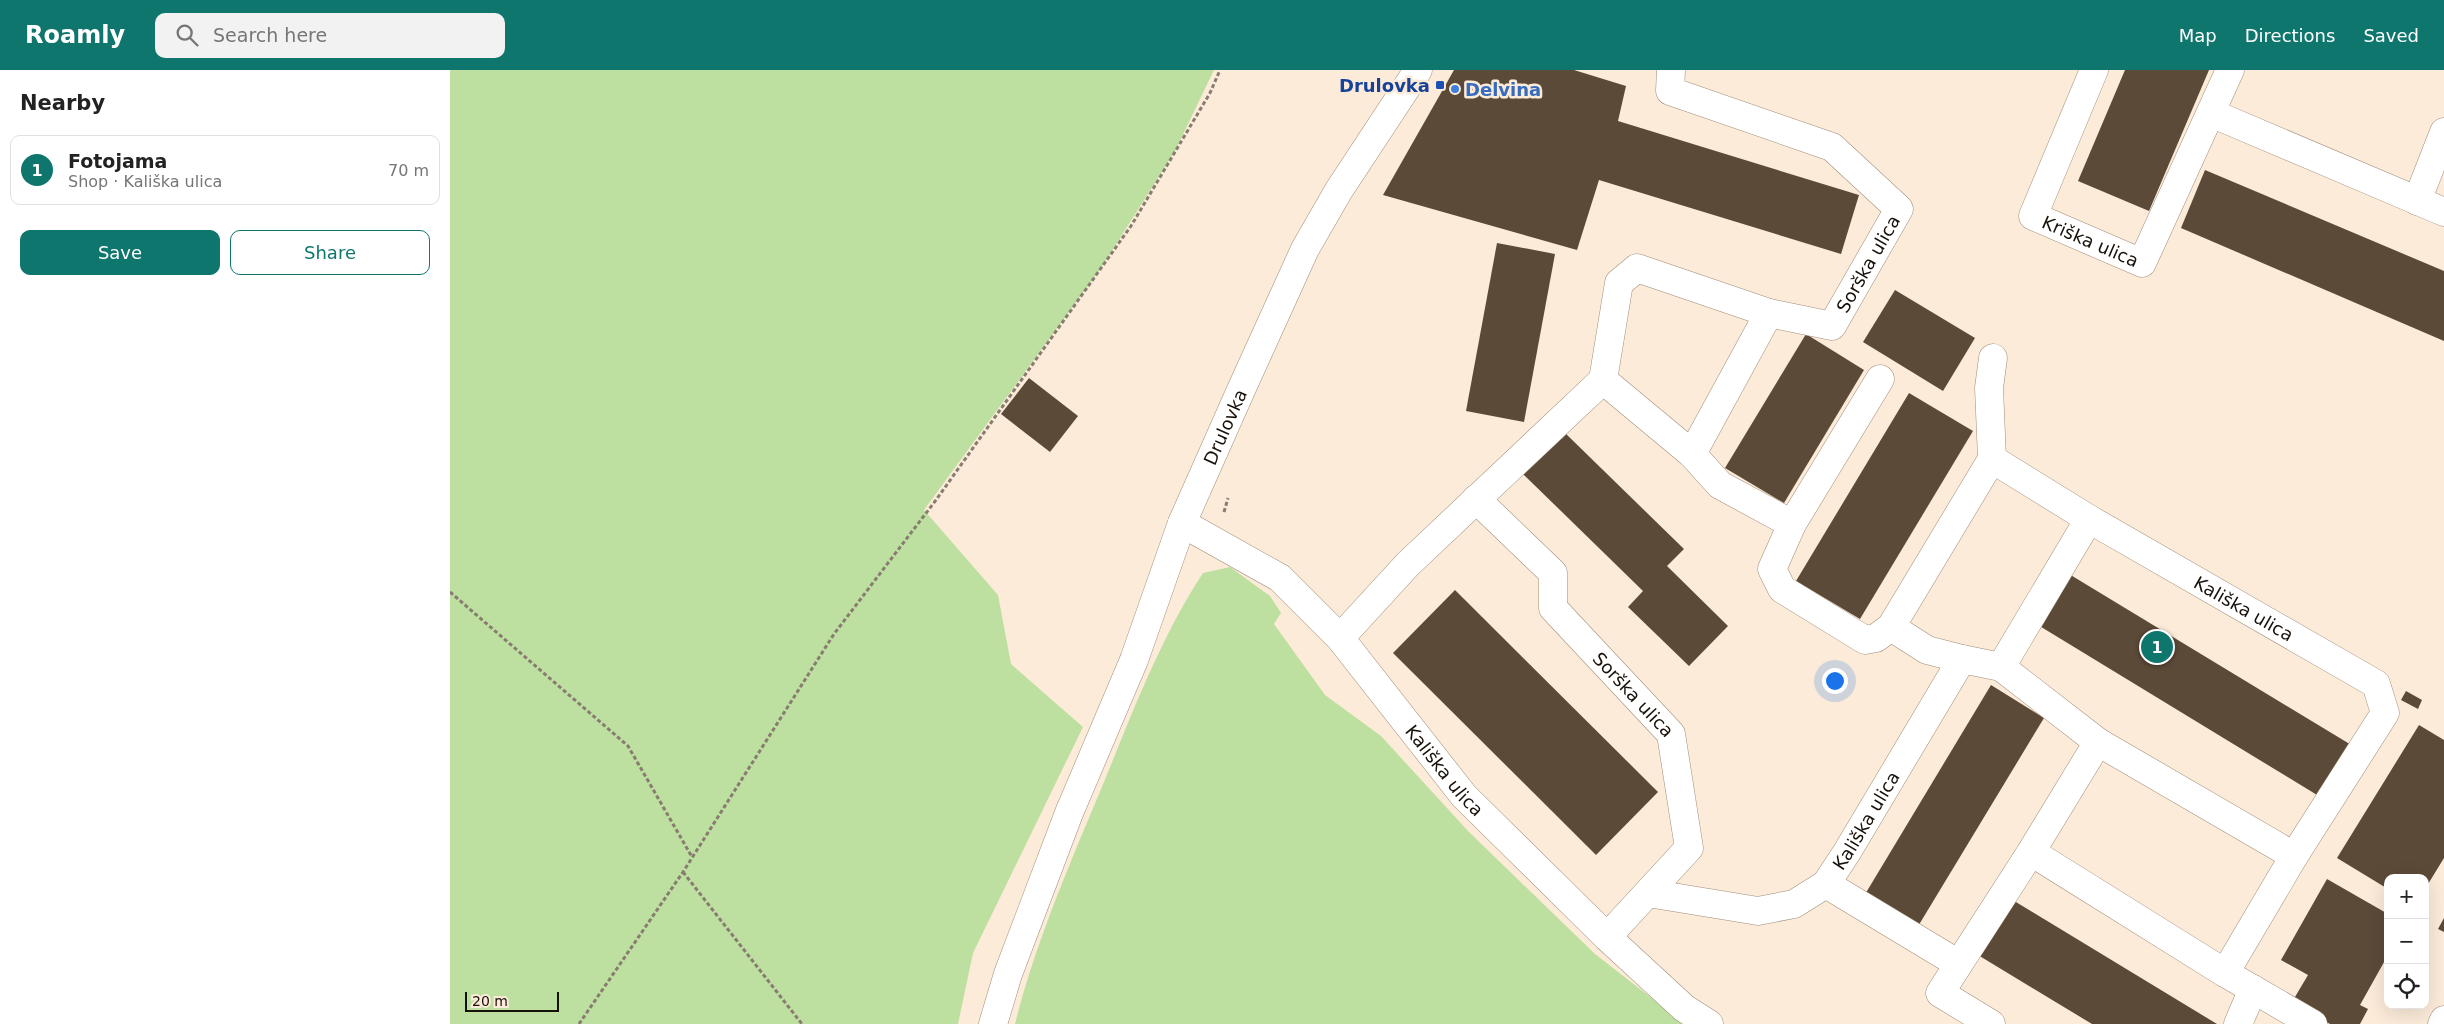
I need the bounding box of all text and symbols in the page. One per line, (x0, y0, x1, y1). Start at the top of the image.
search box (155, 13, 505, 58)
text: Roamly (25, 21, 125, 49)
icon: search (173, 21, 201, 49)
text: Search here (213, 24, 327, 46)
text: Map (2179, 25, 2217, 46)
text: Directions (2245, 25, 2335, 46)
text: Saved (2363, 25, 2419, 46)
place label: Drulovka (1339, 75, 1430, 96)
marker: Drulovka (1434, 79, 1446, 91)
place label: Delvina (1465, 79, 1541, 100)
marker: Delvina (1449, 83, 1461, 95)
text: Nearby (20, 91, 105, 115)
text: Fotojama (68, 150, 167, 172)
text: 1 (31, 161, 43, 180)
text: 70 m (388, 161, 429, 180)
text: Shop · Kališka ulica (68, 172, 222, 191)
street label: Sorška ulica (1832, 211, 1904, 316)
street label: Kriška ulica (2039, 211, 2142, 271)
button: Save (20, 230, 220, 275)
button: Share (230, 230, 430, 275)
street label: Drulovka (1199, 386, 1251, 468)
street label: Kališka ulica (2191, 571, 2297, 645)
pin: 1 (2141, 628, 2173, 666)
street label: Sorška ulica (1589, 647, 1679, 741)
your location (1822, 668, 1848, 694)
street label: Kališka ulica (1402, 721, 1488, 820)
street label: Kališka ulica (1828, 767, 1903, 874)
map controls (2384, 874, 2429, 1009)
button: + (2384, 874, 2429, 919)
button: − (2384, 919, 2429, 964)
button: locate (2384, 964, 2429, 1009)
scale bar (465, 989, 559, 1012)
text: 20 m (472, 993, 508, 1009)

